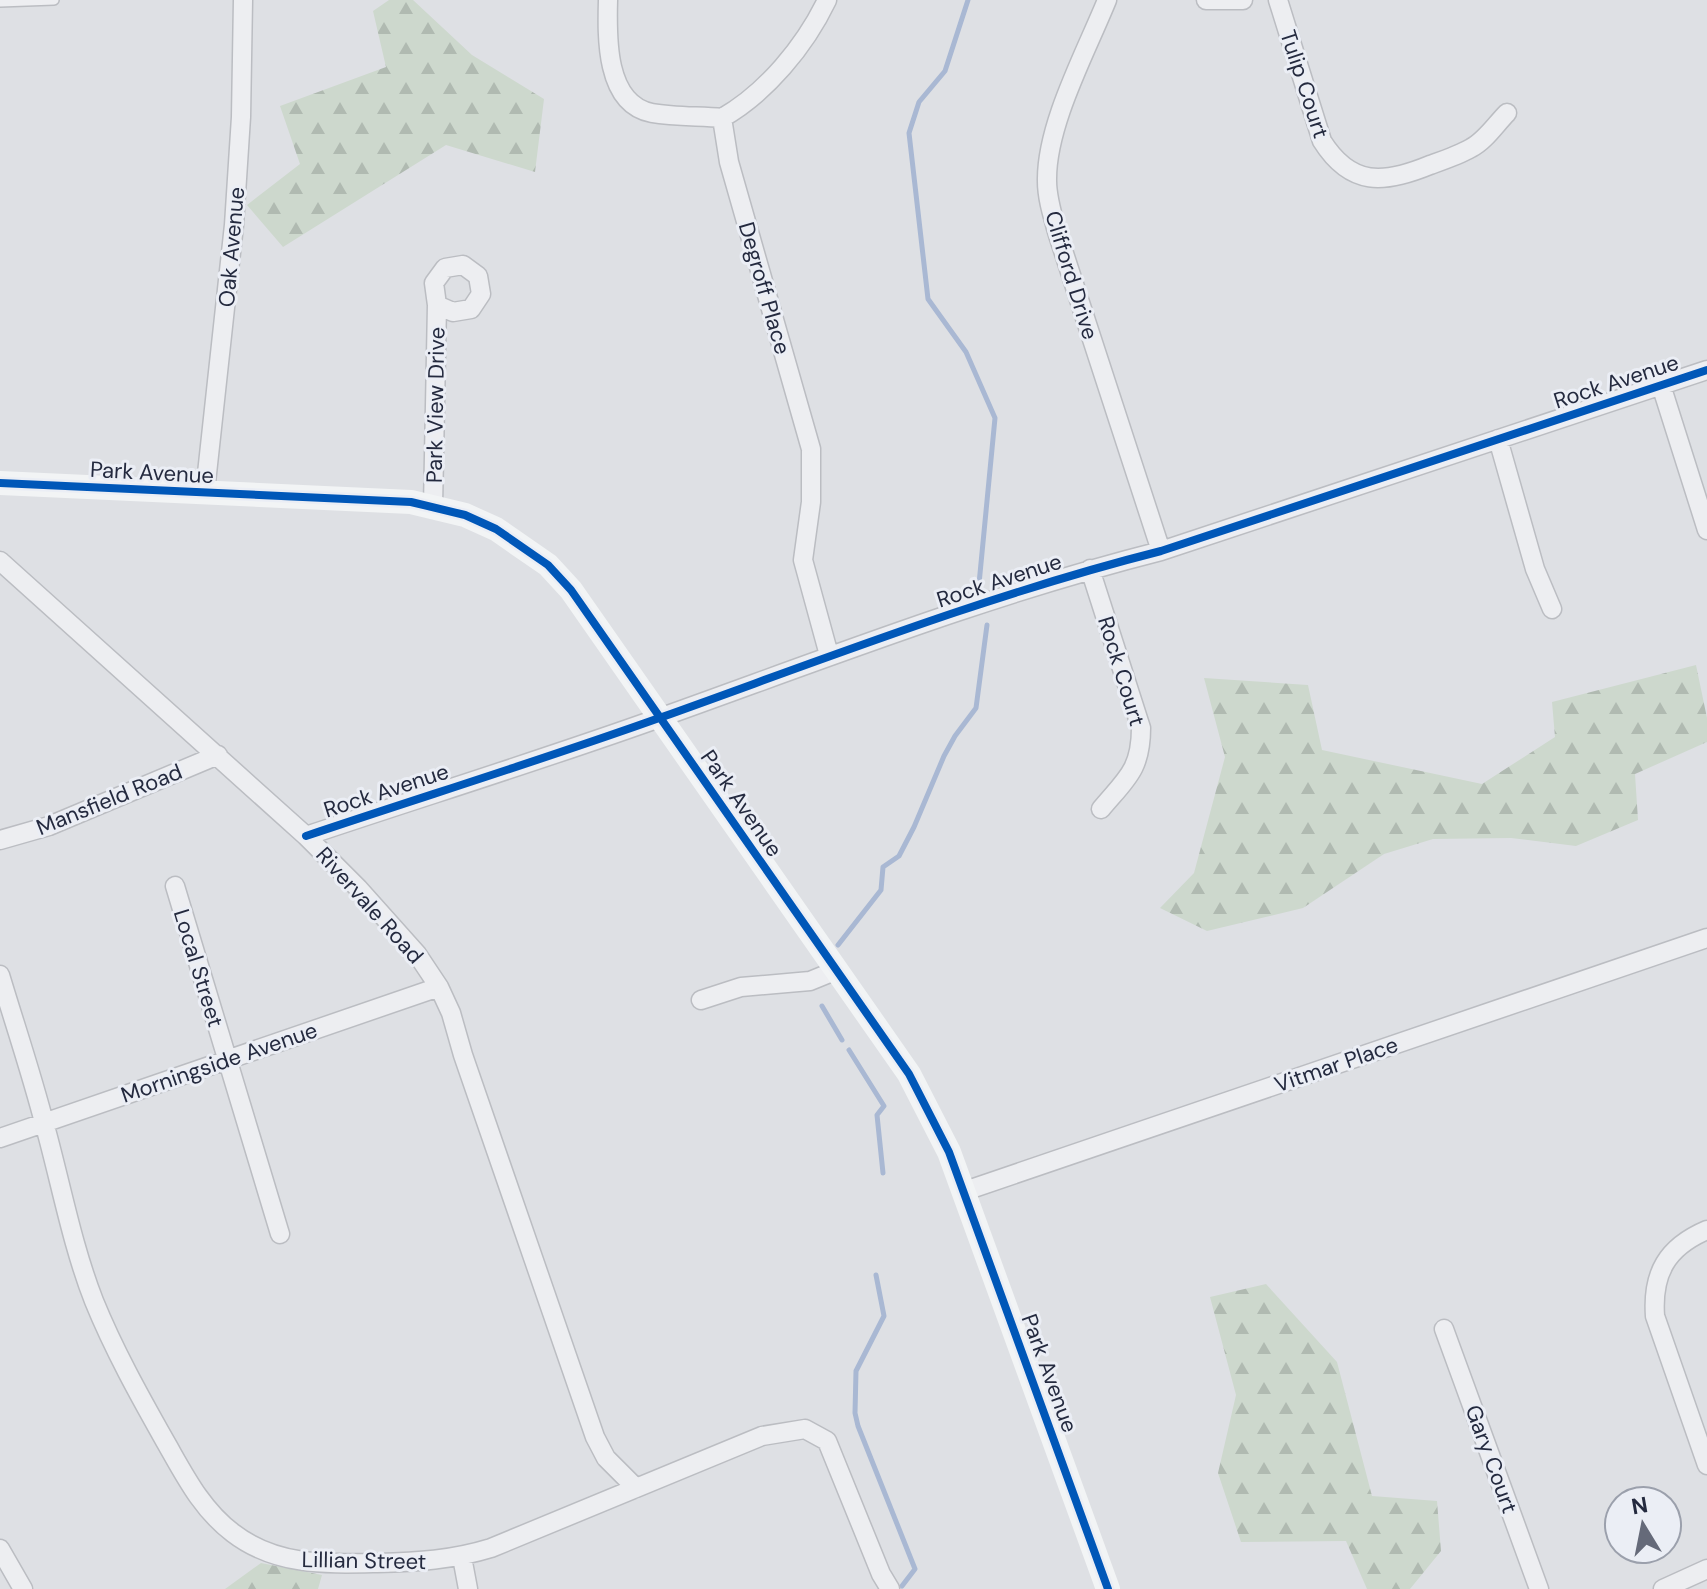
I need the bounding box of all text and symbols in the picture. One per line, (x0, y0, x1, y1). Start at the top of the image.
street label: Tulip Court (1273, 26, 1336, 142)
street label: Oak Avenue (212, 186, 251, 308)
street label: Clifford Drive (1038, 207, 1105, 343)
street label: Degroff Place (732, 219, 797, 358)
street label: Park View Drive (420, 327, 451, 483)
street label: Rock Avenue (1550, 348, 1682, 415)
street label: Park Avenue (89, 455, 215, 490)
street label: Rock Avenue (933, 547, 1065, 614)
street label: Rock Court (1091, 613, 1152, 729)
street label: Park Avenue (694, 744, 789, 862)
street label: Mansfield Road (32, 757, 186, 842)
street label: Rock Avenue (320, 757, 452, 824)
street label: Rivervale Road (309, 841, 430, 970)
street label: Local Street (167, 906, 230, 1031)
street label: Morningside Avenue (117, 1015, 321, 1110)
street label: Vitmar Place (1271, 1030, 1402, 1099)
street label: Park Avenue (1015, 1310, 1084, 1436)
street label: Gary Court (1459, 1401, 1524, 1517)
north arrow (1603, 1485, 1683, 1565)
text: N (1629, 1490, 1650, 1521)
street label: Lillian Street (301, 1545, 427, 1576)

